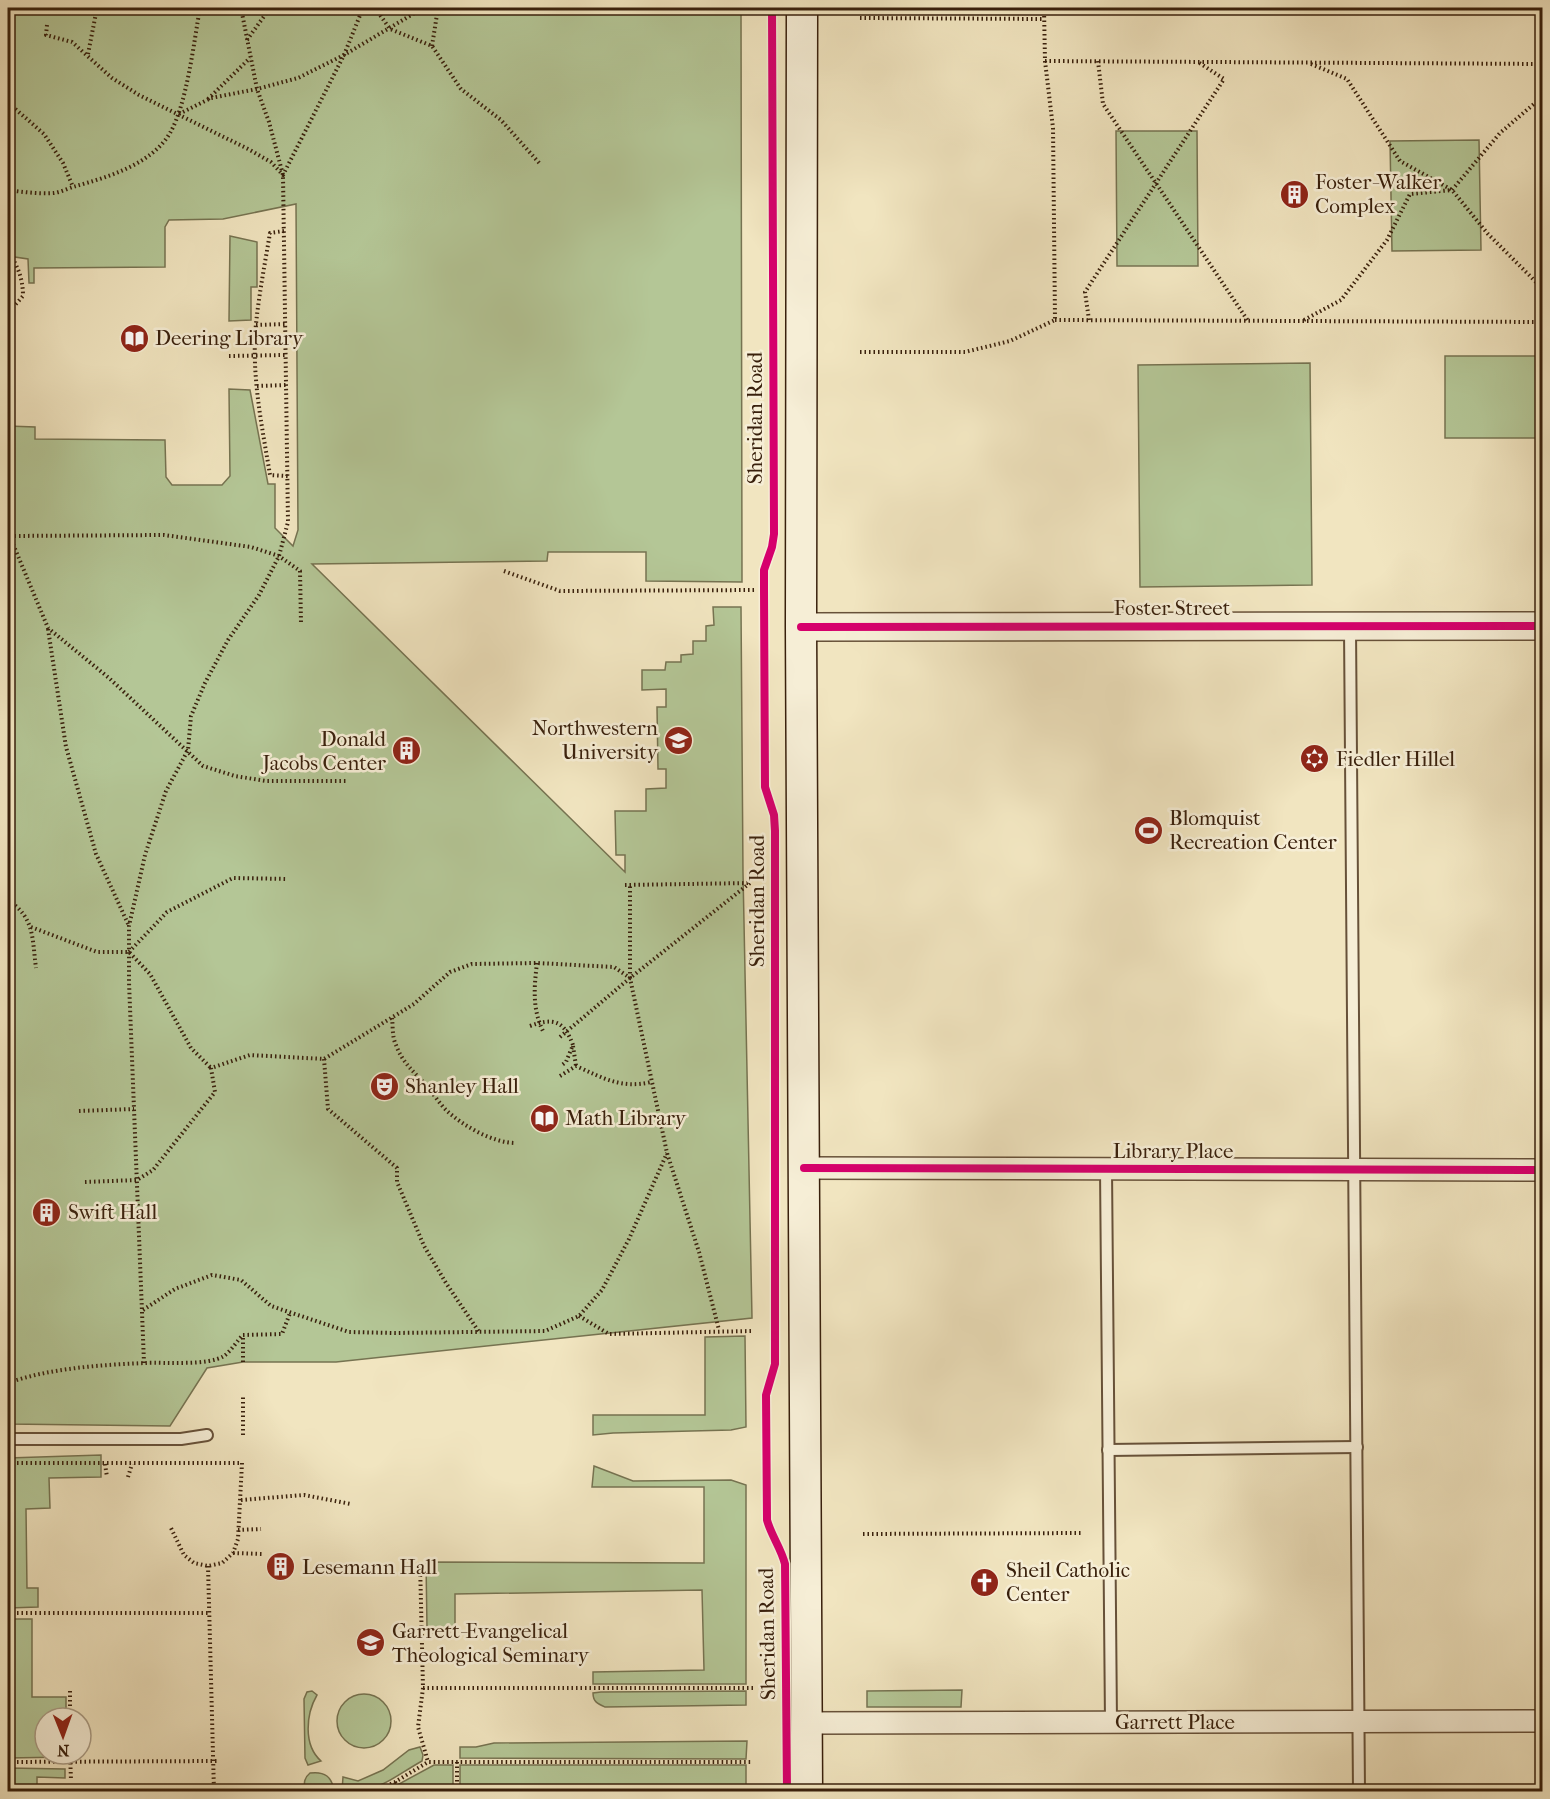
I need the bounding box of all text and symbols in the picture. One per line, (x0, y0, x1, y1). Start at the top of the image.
place label: Foster-Walker Complex (1315, 170, 1441, 218)
building icon: Foster-Walker Complex (1278, 178, 1310, 210)
library icon: Deering Library (118, 322, 150, 354)
place label: Deering Library (155, 326, 304, 350)
street label: Sheridan Road (743, 351, 767, 484)
street label: Foster Street (1114, 596, 1231, 620)
place label: Northwestern University (532, 716, 659, 764)
school or university icon: Northwestern University (663, 724, 695, 756)
place label: Donald Jacobs Center (260, 727, 387, 775)
building icon: Donald Jacobs Center (391, 735, 423, 767)
synagogue icon: Fiedler Hillel (1299, 743, 1331, 775)
place label: Fiedler Hillel (1336, 747, 1455, 771)
place label: Blomquist Recreation Center (1169, 806, 1337, 854)
sports icon: Blomquist Recreation Center (1132, 814, 1164, 846)
street label: Sheridan Road (745, 834, 769, 967)
theatre icon: Shanley Hall (368, 1070, 400, 1102)
place label: Shanley Hall (405, 1074, 519, 1098)
library icon: Math Library (528, 1102, 560, 1134)
place label: Math Library (565, 1106, 687, 1130)
street label: Library Place (1113, 1139, 1233, 1163)
building icon: Swift Hall (31, 1196, 63, 1228)
place label: Swift Hall (68, 1200, 157, 1224)
building icon: Lesemann Hall (265, 1551, 297, 1583)
place label: Lesemann Hall (302, 1555, 437, 1579)
place label: Sheil Catholic Center (1006, 1558, 1130, 1606)
church icon: Sheil Catholic Center (969, 1566, 1001, 1598)
street label: Sheridan Road (754, 1567, 780, 1700)
place label: Garrett-Evangelical Theological Seminary (392, 1619, 590, 1667)
school or university icon: Garrett-Evangelical Theological Seminary (355, 1627, 387, 1659)
north arrow (33, 1706, 93, 1766)
street label: Garrett Place (1115, 1710, 1235, 1734)
text: N (56, 1741, 69, 1760)

